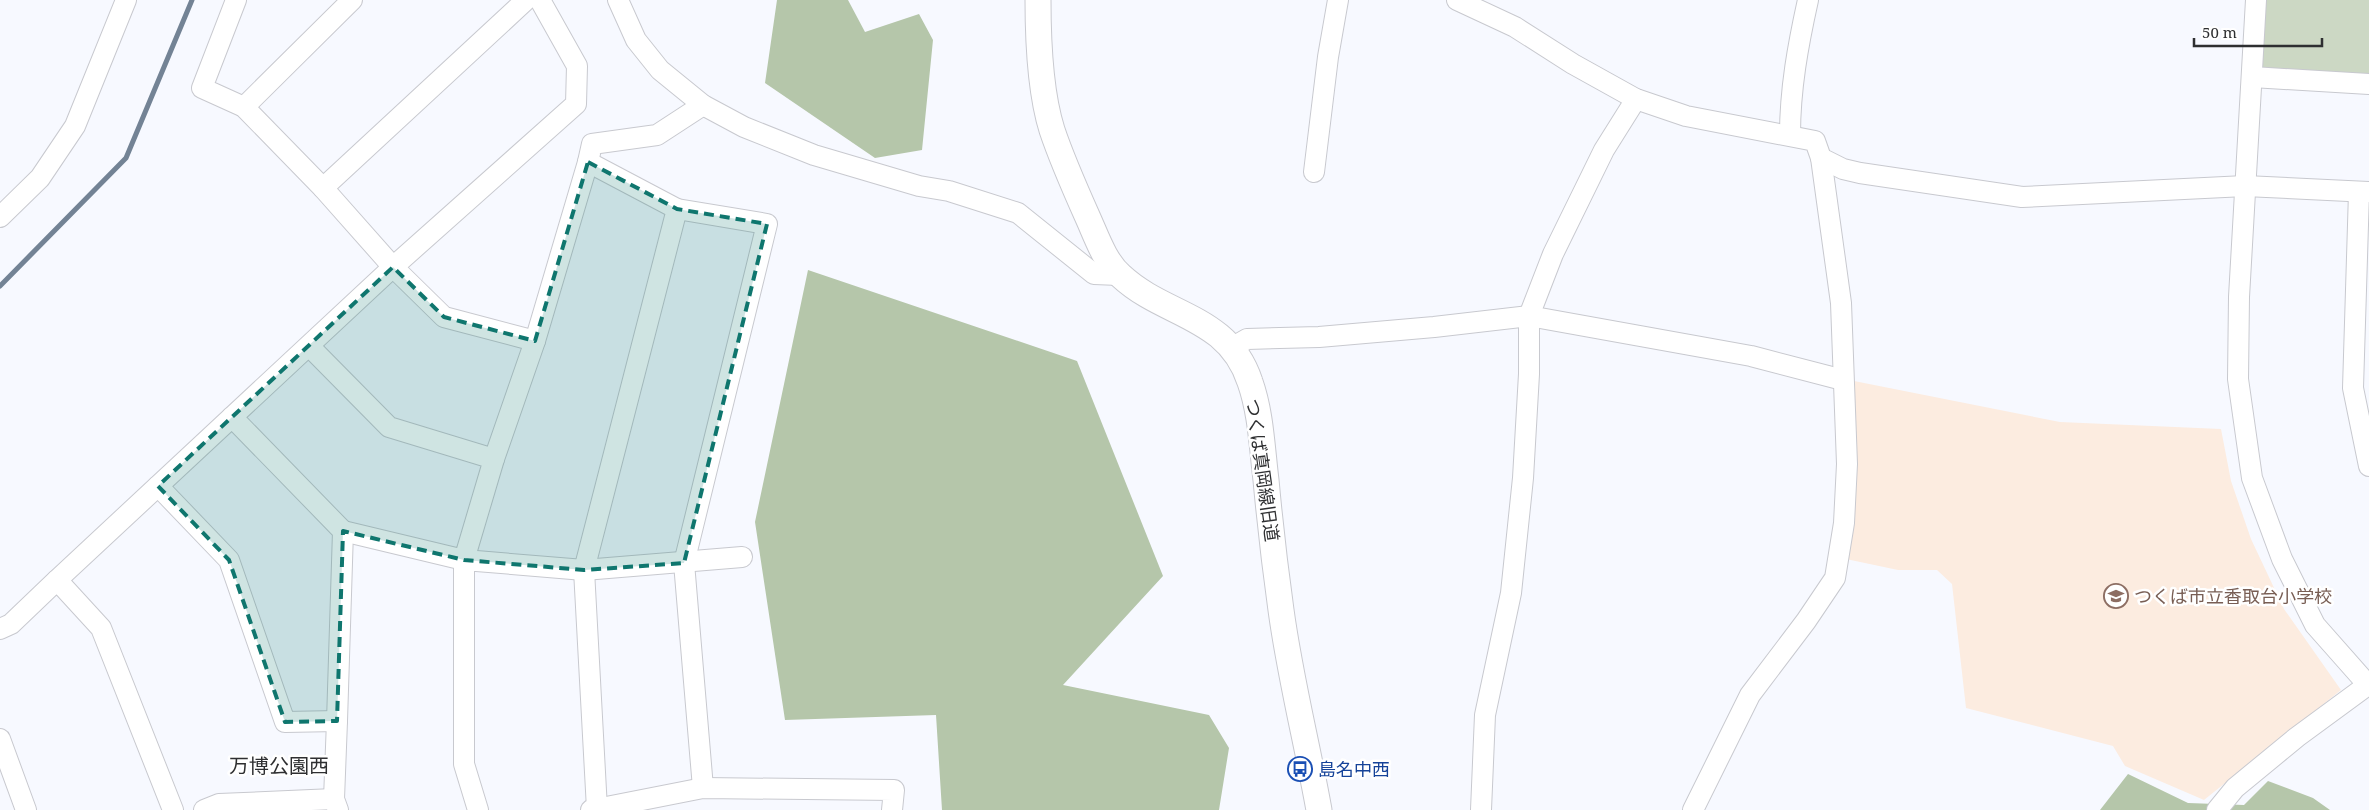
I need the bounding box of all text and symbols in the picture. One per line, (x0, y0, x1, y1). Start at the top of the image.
scale bar (2194, 15, 2322, 47)
text: 50 m (2202, 22, 2237, 42)
street label: つくば真岡線旧道 (1241, 397, 1285, 543)
school or university icon: つくば市立香取台小学校 (2103, 583, 2129, 609)
place label: つくば市立香取台小学校 (2134, 584, 2332, 608)
district label: 万博公園西 (229, 752, 329, 779)
bus stop icon: 島名中西 (1287, 756, 1313, 782)
place label: 島名中西 (1318, 757, 1390, 781)

